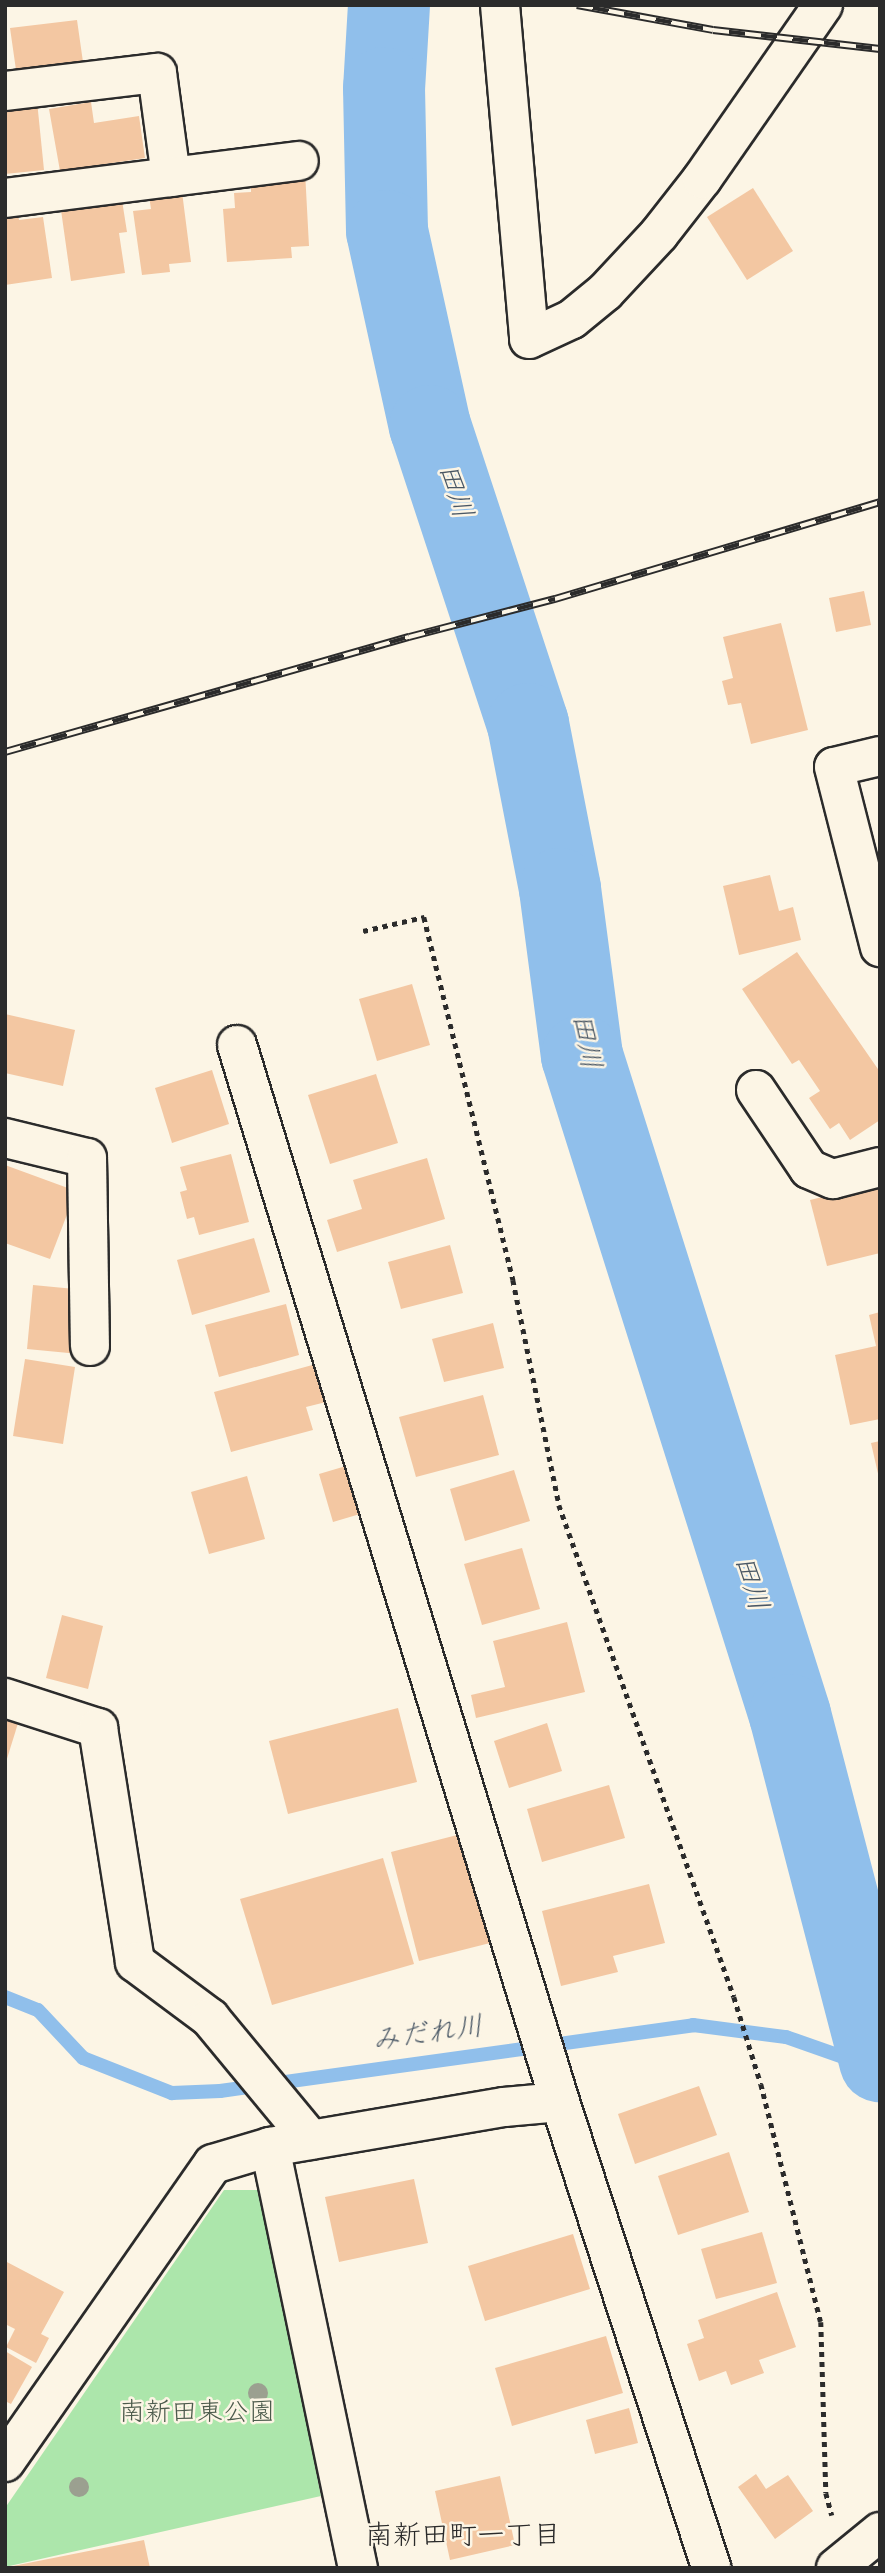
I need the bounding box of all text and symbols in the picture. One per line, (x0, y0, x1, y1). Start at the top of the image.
water label: 田川 (427, 460, 477, 524)
water label: 田川 (561, 1011, 605, 1073)
water label: 田川 (724, 1552, 772, 1616)
water label: みだれ川 (370, 2013, 486, 2061)
park label: 南新田東公園 (119, 2399, 275, 2431)
district label: 南新田町一丁目 (365, 2522, 561, 2556)

